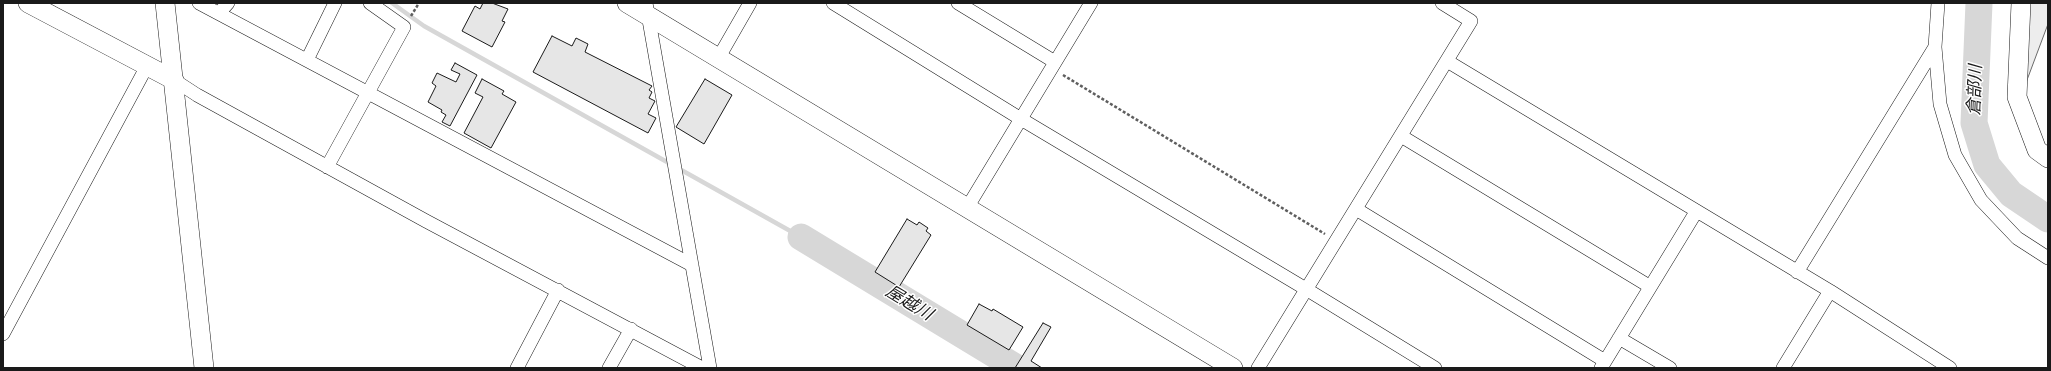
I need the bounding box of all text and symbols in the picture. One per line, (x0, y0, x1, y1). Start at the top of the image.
water label: 倉部川 (1964, 64, 1986, 116)
water label: 屋越川 (882, 281, 936, 325)

